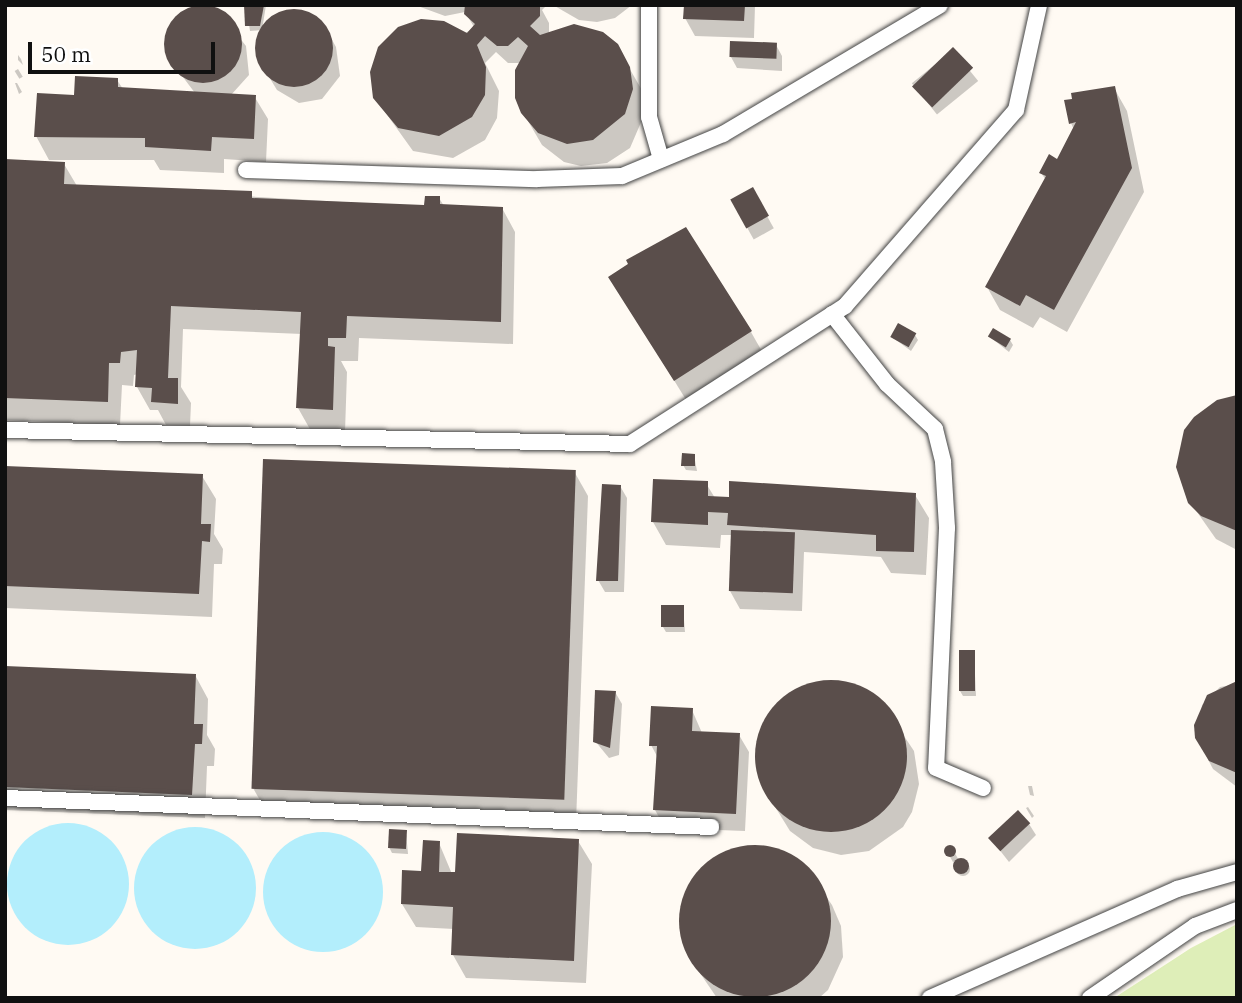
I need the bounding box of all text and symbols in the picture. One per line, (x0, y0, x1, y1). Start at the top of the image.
scale bar (32, 28, 219, 72)
text: 50 m (41, 40, 91, 68)

